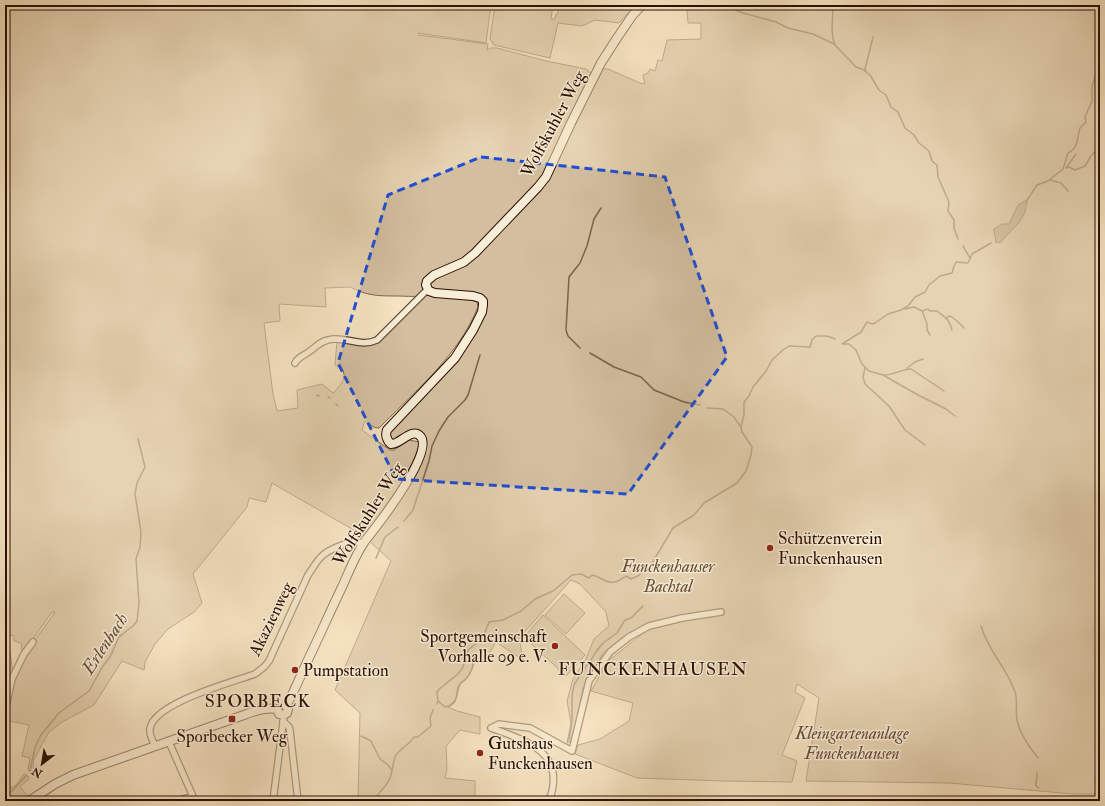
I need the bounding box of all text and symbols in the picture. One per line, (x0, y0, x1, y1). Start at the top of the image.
street label: Wolfskuhler Weg (516, 66, 590, 182)
street label: Wolfskuhler Weg (327, 458, 408, 570)
place label: Schützenverein Funckenhausen (778, 528, 883, 569)
marker: Schützenverein Funckenhausen (765, 543, 775, 553)
park label: Funckenhauser Bachtal (620, 556, 716, 597)
street label: Akazienweg (244, 578, 298, 660)
water label: Erlenbach (76, 609, 133, 680)
place label: Sportgemeinschaft Vorhalle 09 e. V. (420, 626, 547, 667)
marker: Sportgemeinschaft Vorhalle 09 e. V. (550, 641, 560, 651)
district label: FUNCKENHAUSEN (558, 658, 748, 681)
place label: Pumpstation (303, 660, 389, 682)
marker: Pumpstation (290, 665, 300, 675)
district label: SPORBECK (205, 690, 311, 713)
marker: Sporbecker Weg (227, 714, 237, 724)
park label: Kleingartenanlage Funckenhausen (794, 723, 909, 764)
place label: Sporbecker Weg (176, 726, 288, 748)
place label: Gutshaus Funckenhausen (488, 733, 593, 774)
north arrow (22, 744, 62, 784)
marker: Gutshaus Funckenhausen (475, 748, 485, 758)
text: N (29, 763, 46, 781)

